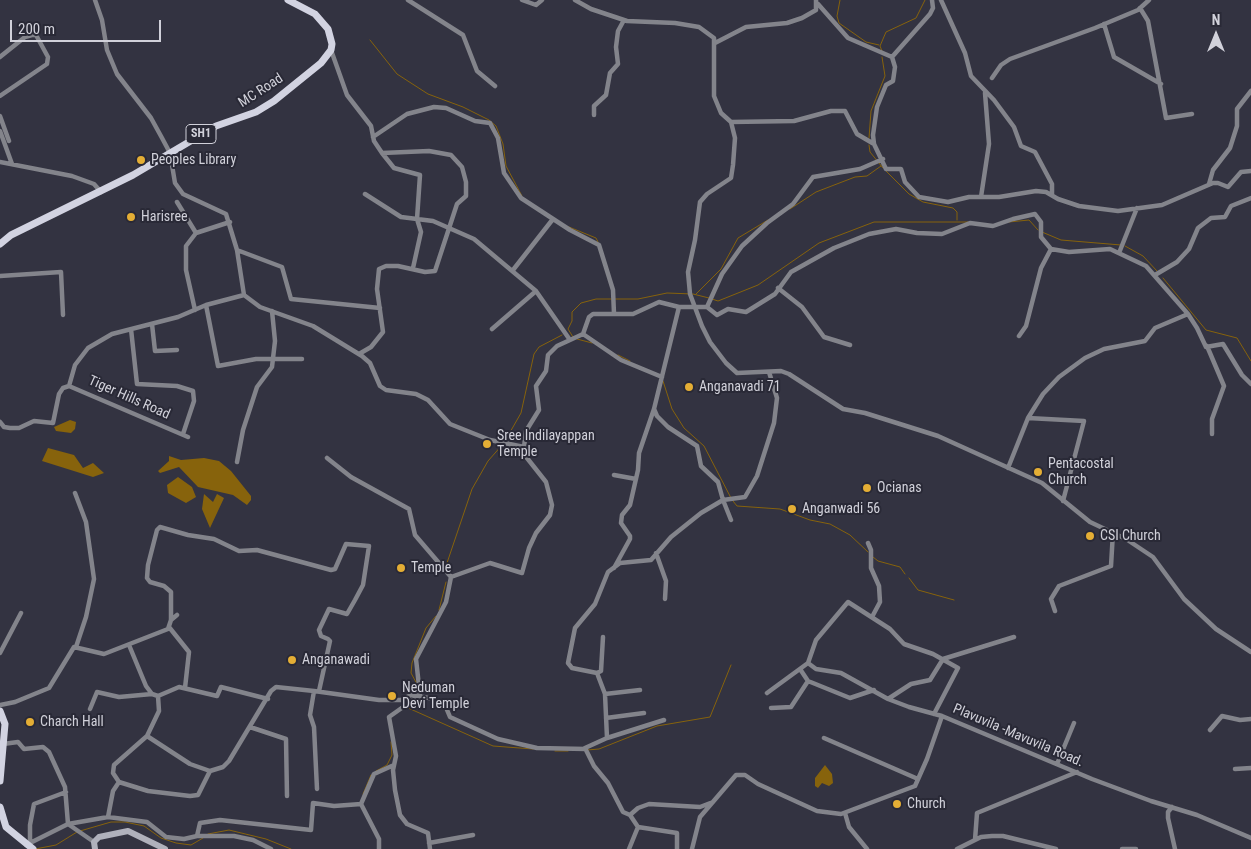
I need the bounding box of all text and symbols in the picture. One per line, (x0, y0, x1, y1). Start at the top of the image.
scale bar (12, 10, 164, 42)
north arrow (1191, 10, 1241, 60)
text: N (1212, 12, 1220, 28)
text: 200 m (18, 20, 55, 38)
street label: MC Road (236, 70, 286, 112)
road number: SH1 (186, 125, 216, 144)
place label: Peoples Library (151, 152, 236, 168)
marker: Peoples Library (135, 154, 147, 166)
place label: Harisree (141, 209, 188, 225)
marker: Harisree (125, 211, 137, 223)
street label: Tiger Hills Road (86, 373, 172, 423)
place label: Anganavadi 71 (699, 379, 781, 395)
marker: Anganavadi 71 (683, 381, 695, 393)
place label: Sree Indilayappan Temple (497, 428, 595, 461)
marker: Sree Indilayappan Temple (481, 438, 493, 450)
place label: Pentacostal Church (1048, 456, 1114, 488)
marker: Pentacostal Church (1032, 466, 1044, 478)
place label: Ocianas (877, 480, 922, 496)
marker: Ocianas (861, 482, 873, 494)
place label: Anganwadi 56 (802, 501, 880, 517)
marker: Anganwadi 56 (786, 503, 798, 515)
place label: CSI Church (1100, 528, 1161, 544)
marker: CSI Church (1084, 530, 1096, 542)
place label: Temple (411, 560, 451, 576)
marker: Temple (395, 562, 407, 574)
place label: Anganawadi (302, 652, 370, 668)
marker: Anganawadi (286, 654, 298, 666)
place label: Neduman Devi Temple (402, 680, 469, 712)
marker: Neduman Devi Temple (386, 690, 398, 702)
street label: Plavuvila -Mavuvila Road. (950, 701, 1086, 771)
place label: Charch Hall (40, 714, 104, 730)
marker: Charch Hall (24, 716, 36, 728)
place label: Church (907, 796, 946, 812)
marker: Church (891, 798, 903, 810)

